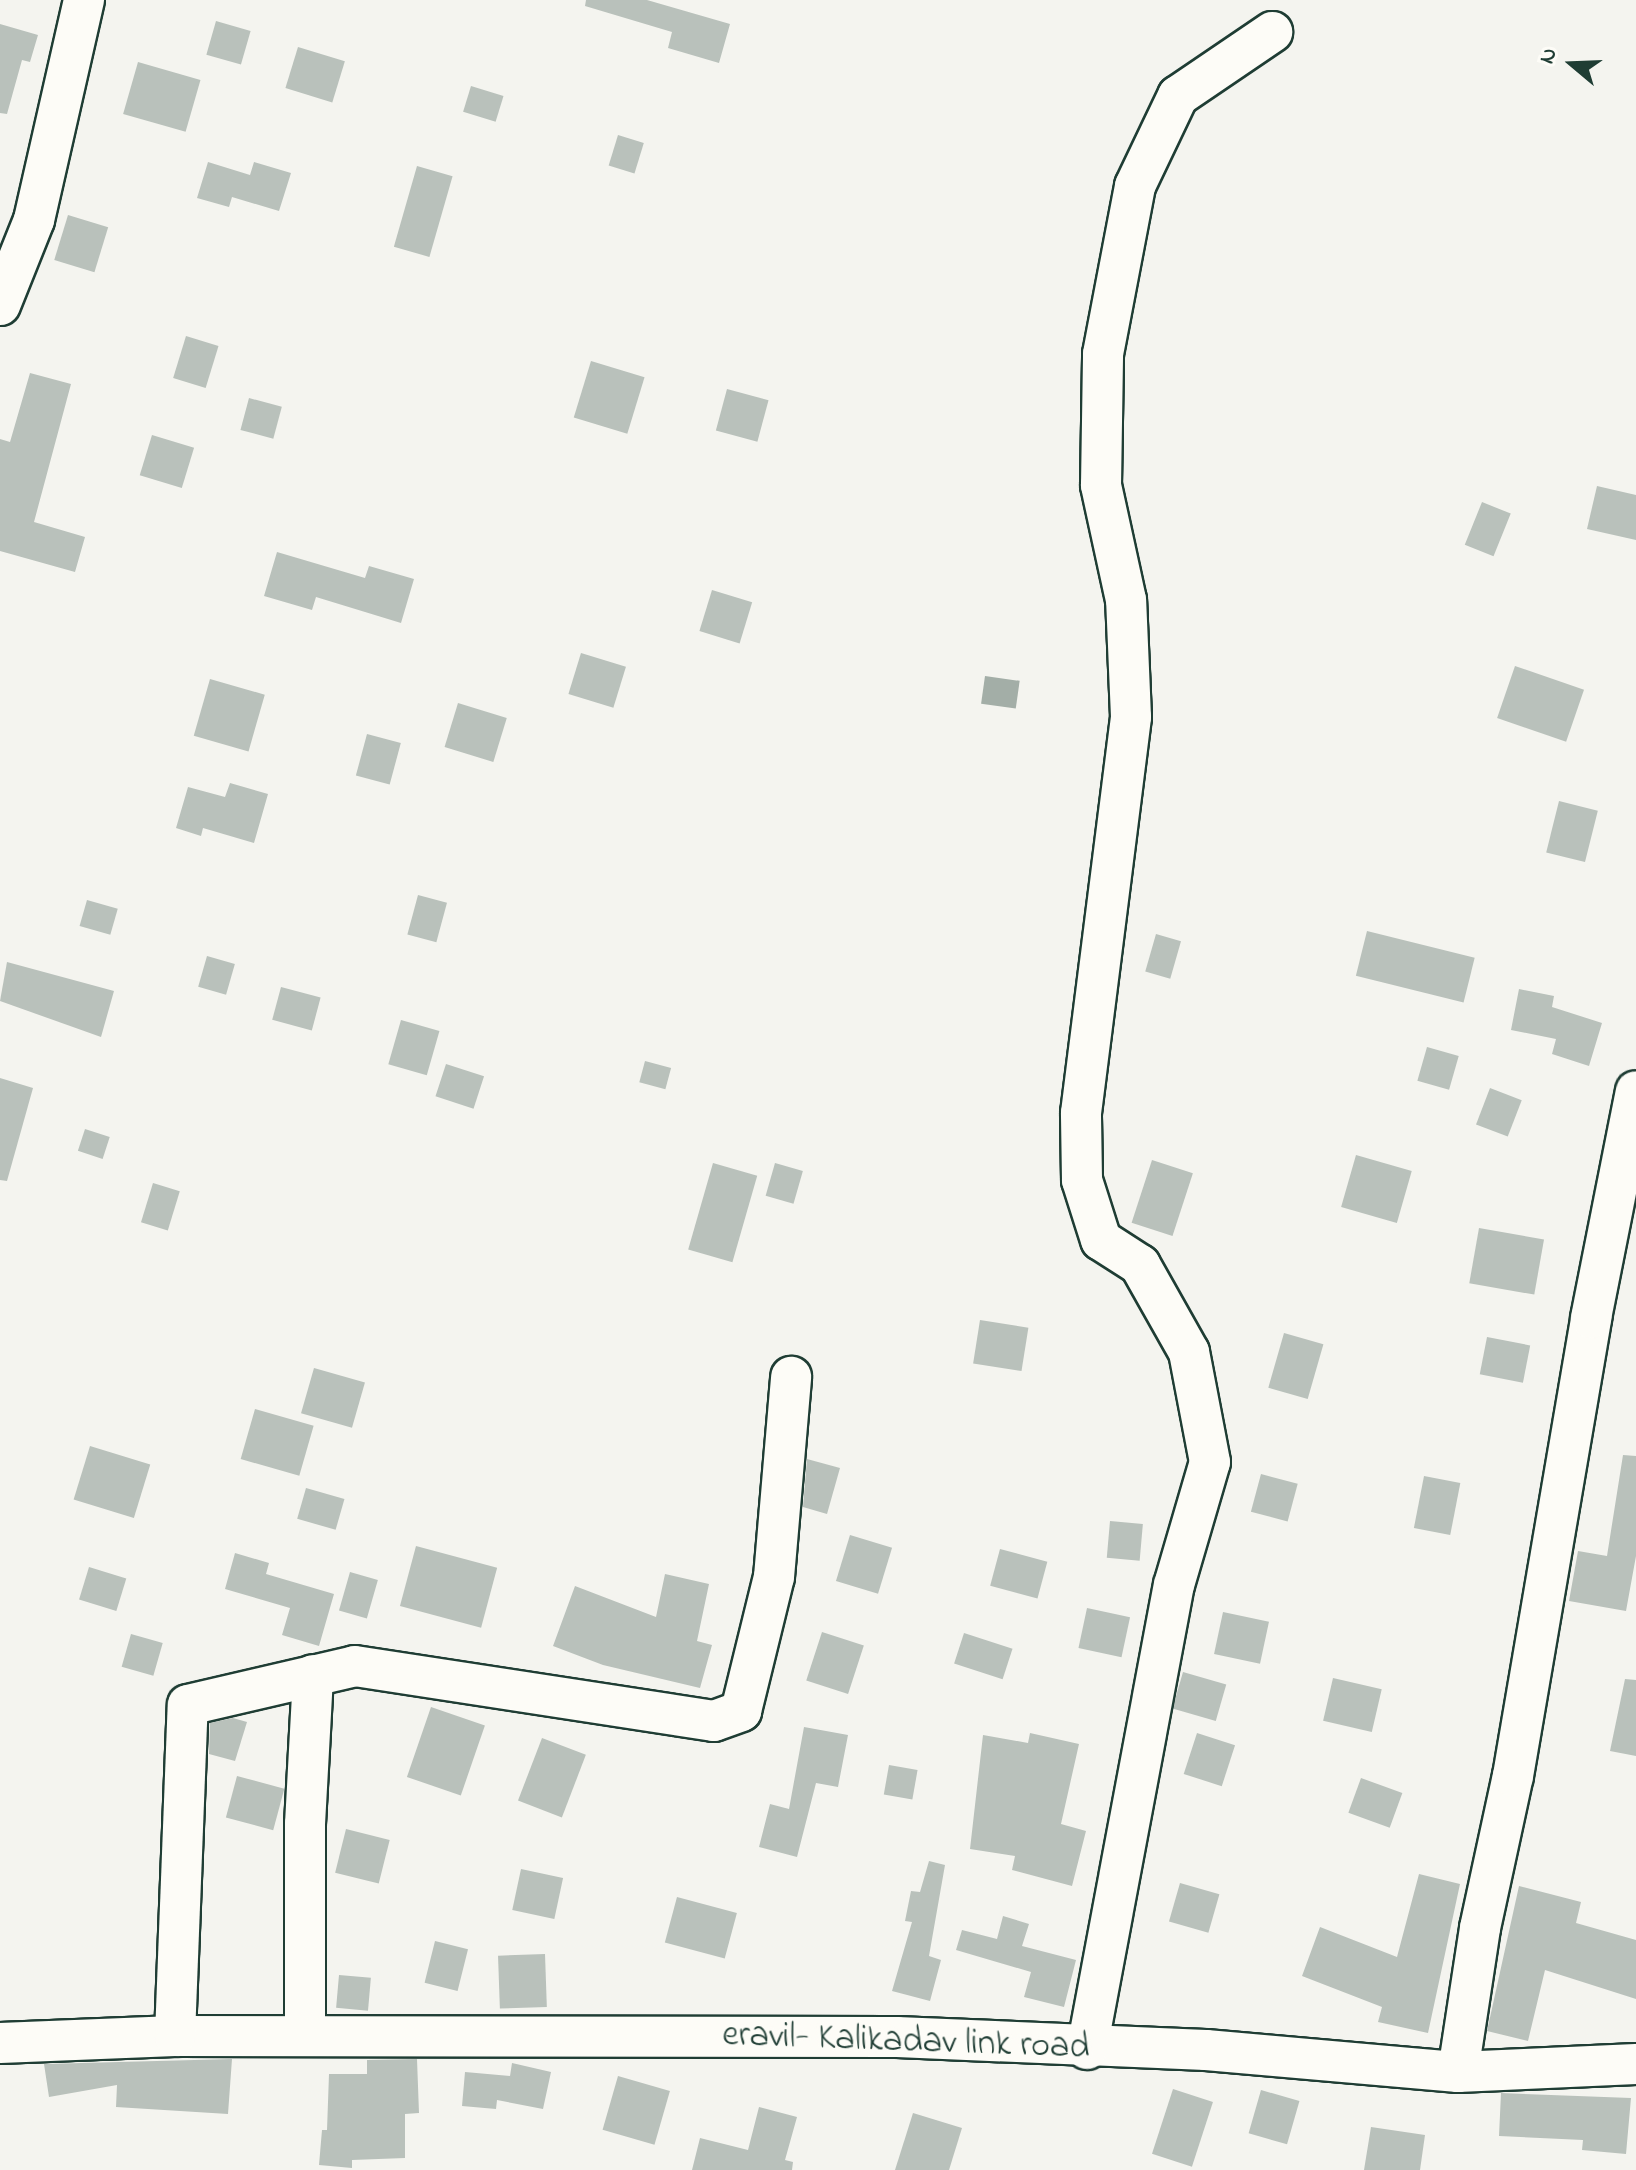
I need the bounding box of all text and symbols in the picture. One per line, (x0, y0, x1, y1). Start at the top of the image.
north arrow (1532, 24, 1612, 104)
text: N (1532, 44, 1567, 68)
street label: eravil- Kalikadav link road (722, 2014, 1090, 2070)

